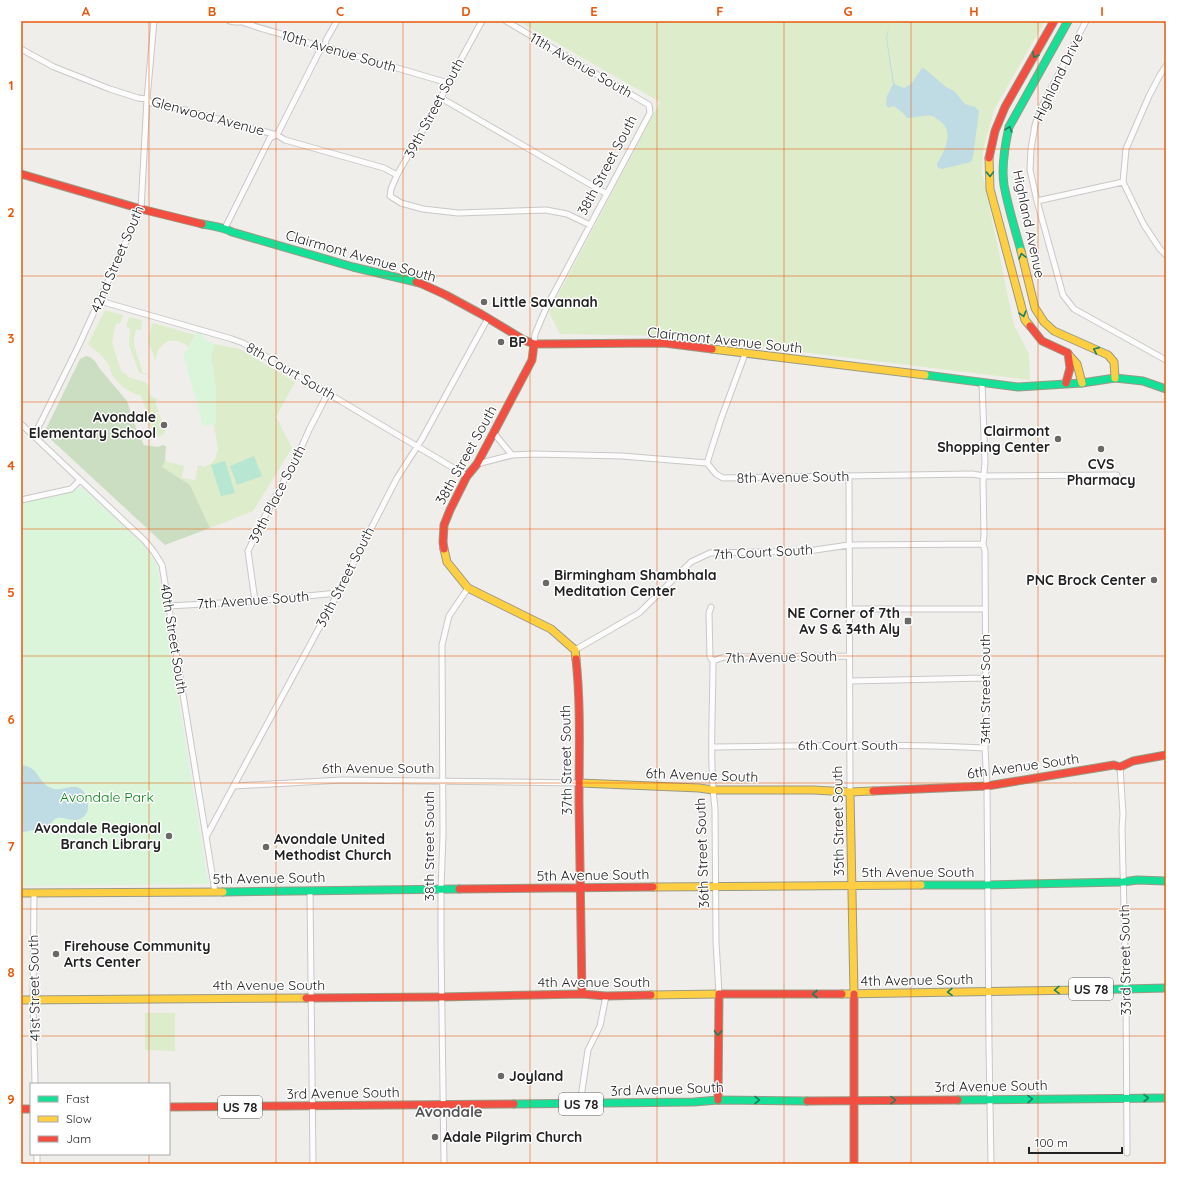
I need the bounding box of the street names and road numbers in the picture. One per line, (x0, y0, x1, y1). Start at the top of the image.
street label: 10th Avenue South (279, 26, 399, 76)
street label: 11th Avenue South (526, 28, 636, 102)
street label: Highland Drive (1029, 30, 1087, 124)
street label: 39th Street South (400, 55, 468, 161)
street label: Glenwood Avenue (149, 92, 267, 140)
street label: 38th Street South (573, 112, 641, 218)
street label: Highland Avenue (1009, 168, 1049, 280)
street label: 42nd Street South (86, 203, 148, 315)
street label: Clairmont Avenue South (284, 226, 438, 286)
street label: Clairmont Avenue South (647, 323, 803, 357)
street label: 8th Court South (243, 338, 339, 404)
street label: 38th Street South (431, 402, 501, 508)
street label: 39th Place South (245, 442, 309, 546)
street label: 8th Avenue South (736, 467, 850, 487)
street label: 39th Street South (312, 524, 378, 630)
street label: 7th Court South (712, 540, 814, 564)
street label: 40th Street South (156, 583, 192, 695)
street label: 7th Avenue South (196, 587, 310, 613)
street label: 34th Street South (976, 634, 994, 744)
street label: 7th Avenue South (725, 647, 837, 667)
street label: 37th Street South (556, 705, 576, 815)
street label: 6th Court South (798, 736, 898, 754)
street label: 6th Avenue South (966, 749, 1080, 783)
street label: 6th Avenue South (322, 759, 434, 777)
street label: 6th Avenue South (645, 764, 759, 786)
street label: 35th Street South (828, 766, 848, 876)
street label: 38th Street South (420, 791, 438, 901)
street label: 36th Street South (691, 797, 713, 909)
street label: 5th Avenue South (862, 863, 974, 881)
street label: 5th Avenue South (536, 865, 650, 885)
street label: 5th Avenue South (212, 868, 326, 888)
street label: 33rd Street South (1115, 904, 1135, 1016)
street label: 41st Street South (24, 935, 44, 1041)
street label: 4th Avenue South (861, 970, 973, 990)
street label: 4th Avenue South (538, 973, 650, 991)
street label: 4th Avenue South (213, 976, 325, 994)
road number: US 78 (1069, 978, 1113, 1000)
street label: 3rd Avenue South (934, 1076, 1048, 1096)
street label: 3rd Avenue South (610, 1078, 724, 1100)
street label: 3rd Avenue South (286, 1083, 400, 1103)
road number: US 78 (559, 1093, 603, 1115)
road number: US 78 (218, 1096, 262, 1118)

